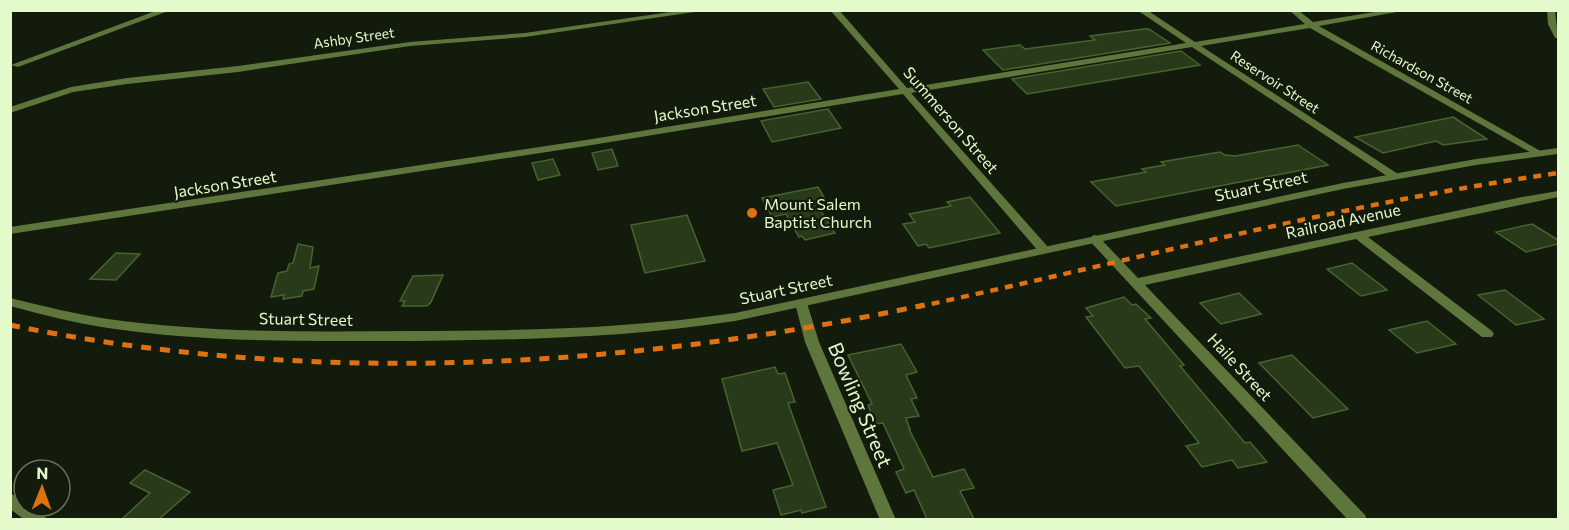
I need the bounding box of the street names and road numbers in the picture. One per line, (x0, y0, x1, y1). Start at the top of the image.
street label: Ashby Street (312, 23, 396, 52)
street label: Richardson Street (1368, 37, 1476, 107)
street label: Reservoir Street (1228, 47, 1323, 117)
street label: Summerson Street (900, 62, 1003, 177)
street label: Jackson Street (652, 90, 758, 125)
street label: Jackson Street (172, 166, 278, 201)
street label: Stuart Street (1213, 166, 1309, 205)
street label: Railroad Avenue (1284, 199, 1402, 242)
street label: Stuart Street (738, 269, 834, 308)
street label: Stuart Street (259, 308, 354, 329)
street label: Haile Street (1204, 329, 1277, 405)
street label: Bowling Street (824, 339, 898, 471)

